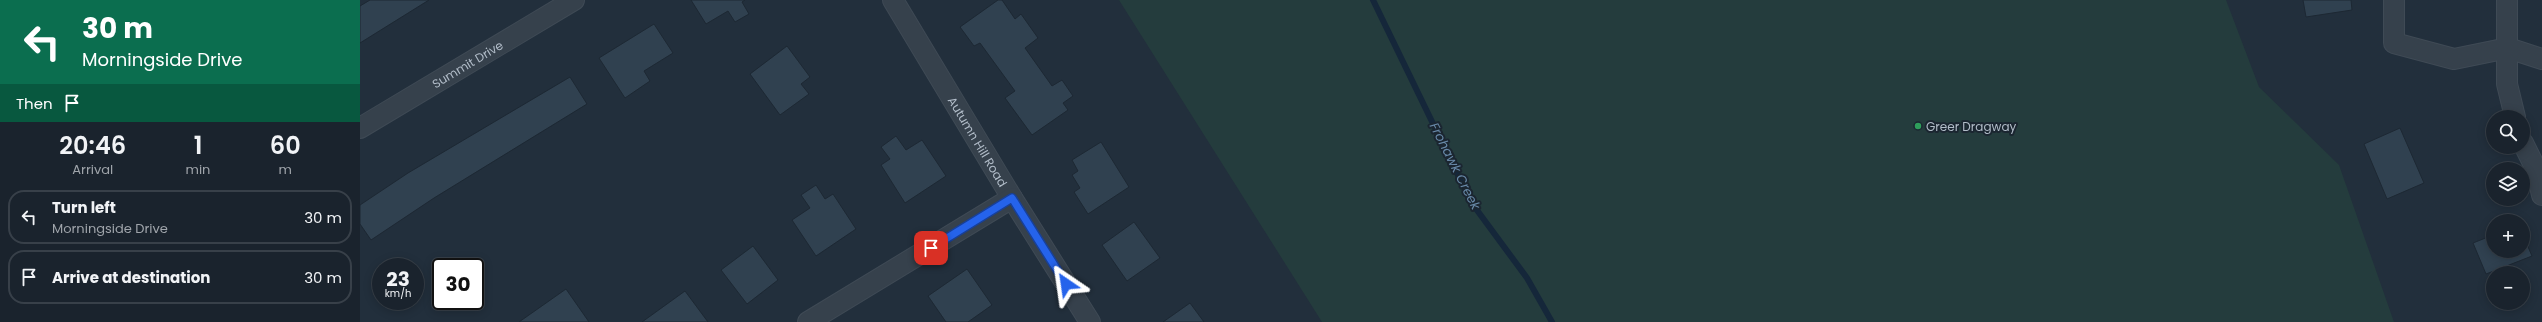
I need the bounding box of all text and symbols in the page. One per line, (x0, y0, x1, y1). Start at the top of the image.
text: 30 m (82, 9, 153, 48)
icon: left (16, 16, 68, 68)
street label: Summit Drive (429, 36, 506, 92)
text: Morningside Drive (82, 47, 242, 72)
icon: arrive (61, 92, 83, 114)
text: Then (16, 93, 53, 114)
street label: Autumn Hill Road (944, 93, 1012, 190)
map controls (2486, 110, 2530, 310)
button: search (2486, 110, 2530, 154)
place label: Greer Dragway (1926, 118, 2017, 135)
water label: Frohawk Creek (1425, 119, 1486, 214)
marker: Greer Dragway (1913, 121, 1923, 131)
text: 20:46 (59, 129, 126, 162)
text: 1 (194, 129, 202, 162)
text: 60 (270, 129, 301, 162)
text: Arrival (72, 160, 113, 179)
text: min (186, 160, 210, 179)
text: m (279, 160, 292, 179)
button: layers (2486, 162, 2530, 206)
text: Turn left (52, 197, 116, 218)
icon: left (18, 206, 40, 228)
text: 30 m (304, 207, 342, 228)
button: + (2486, 214, 2530, 258)
text: Morningside Drive (52, 219, 168, 238)
pin (914, 231, 948, 265)
icon: arrive (920, 237, 942, 259)
speed limit sign: 30 (432, 258, 484, 310)
position arrow (1045, 263, 1087, 305)
text: 23 (386, 265, 410, 293)
icon: arrive (18, 266, 40, 288)
button: − (2486, 266, 2530, 310)
text: Arrive at destination (52, 267, 210, 288)
text: 30 m (304, 267, 342, 288)
text: km/h (385, 286, 411, 301)

